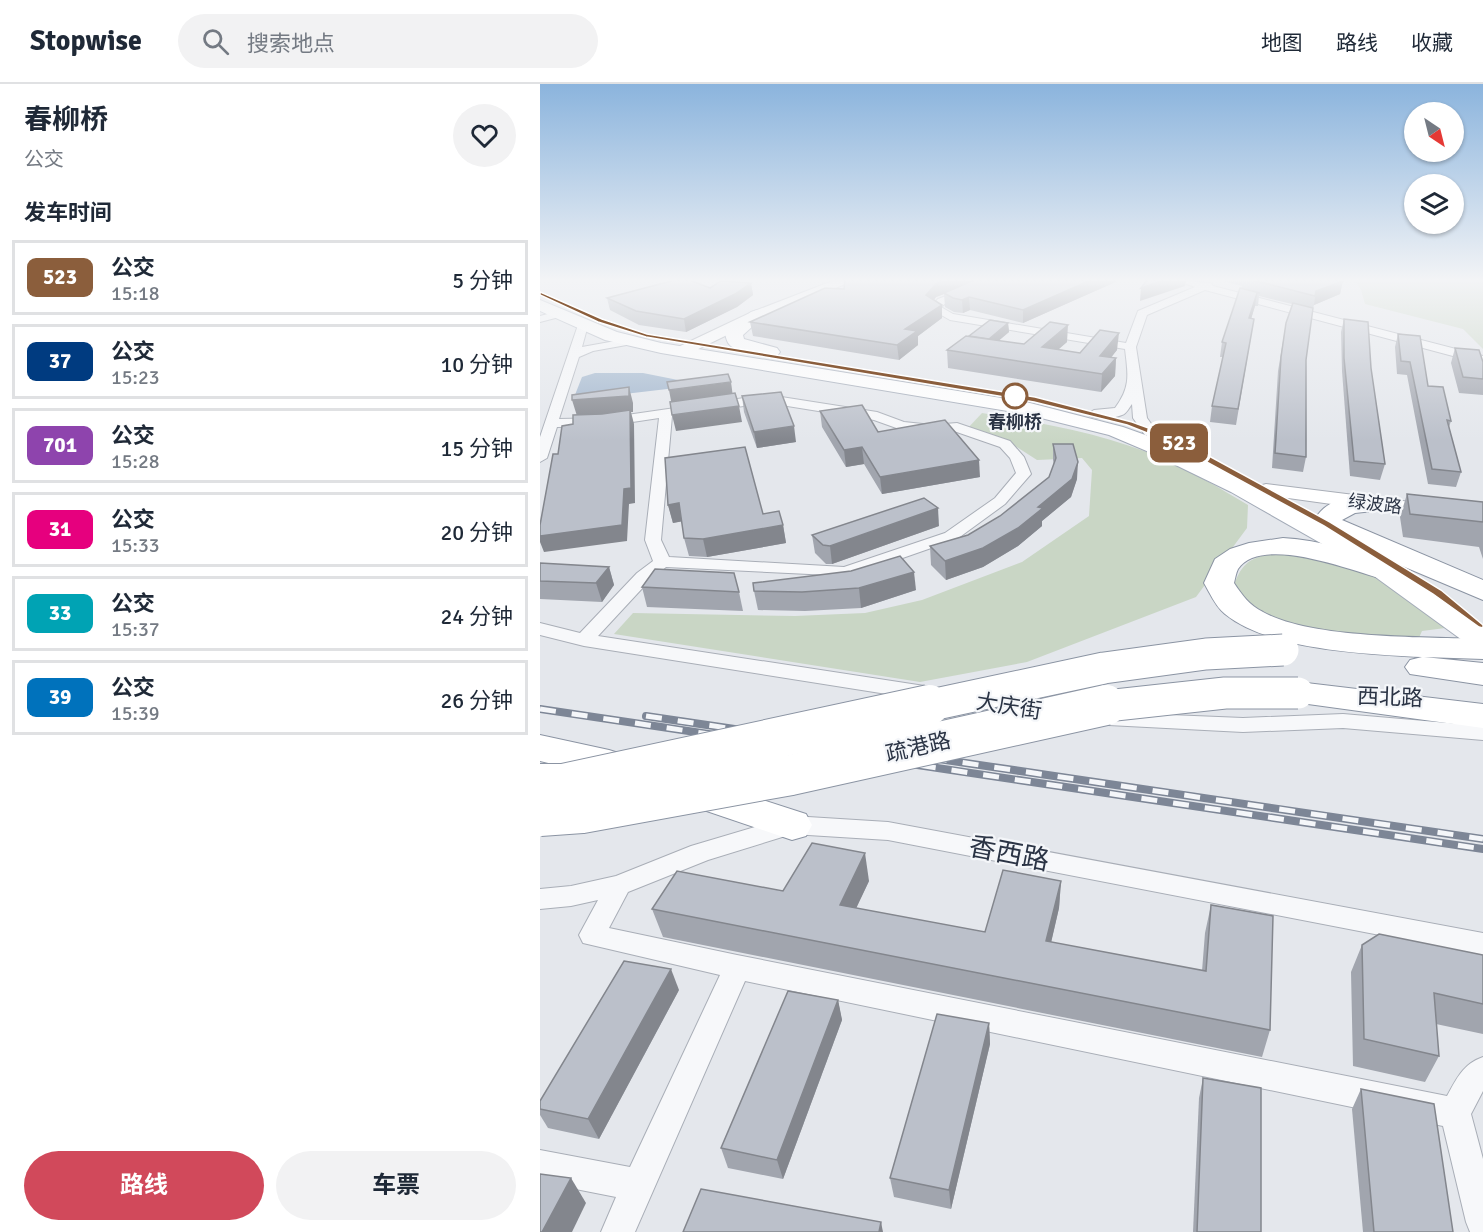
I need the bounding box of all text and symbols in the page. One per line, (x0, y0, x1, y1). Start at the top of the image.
search box (178, 14, 598, 68)
text: Stopwise (30, 24, 142, 58)
icon: search (199, 25, 232, 58)
text: 搜索地点 (247, 30, 335, 57)
text: 地图 (1261, 30, 1303, 56)
text: 路线 (1336, 30, 1378, 56)
text: 收藏 (1411, 30, 1453, 56)
north arrow (1404, 102, 1464, 162)
map controls (1404, 102, 1464, 234)
text: 春柳桥 (24, 103, 108, 137)
button: heart (453, 104, 516, 167)
text: 公交 (24, 147, 64, 172)
button: layers (1404, 174, 1464, 234)
text: 发车时间 (24, 199, 112, 226)
text: 公交 (111, 254, 155, 281)
text: 523 (43, 264, 77, 290)
text: 5 分钟 (452, 267, 513, 294)
text: 15:18 (111, 281, 160, 306)
text: 公交 (111, 338, 155, 365)
text: 37 (49, 348, 71, 374)
text: 10 分钟 (440, 351, 513, 378)
text: 15:23 (111, 365, 160, 390)
marker: 春柳桥 (1002, 383, 1028, 409)
place label: 春柳桥 (988, 411, 1042, 433)
text: 公交 (111, 422, 155, 449)
line badge: 523 (1144, 424, 1214, 462)
text: 523 (1162, 430, 1196, 456)
text: 701 (43, 432, 77, 458)
text: 15 分钟 (440, 435, 513, 462)
text: 15:28 (111, 449, 160, 474)
street label: 绿波路 (1347, 490, 1403, 518)
text: 公交 (111, 506, 155, 533)
text: 31 (49, 516, 71, 542)
text: 20 分钟 (440, 519, 513, 546)
text: 15:33 (111, 533, 160, 558)
text: 公交 (111, 590, 155, 617)
text: 33 (49, 600, 71, 626)
text: 24 分钟 (440, 603, 513, 630)
text: 15:37 (111, 617, 160, 642)
text: 公交 (111, 674, 155, 701)
street label: 西北路 (1357, 682, 1423, 712)
text: 39 (49, 684, 71, 710)
text: 26 分钟 (440, 687, 513, 714)
street label: 大庆街 (974, 688, 1044, 724)
text: 15:39 (111, 701, 160, 726)
street label: 疏港路 (883, 726, 953, 768)
street label: 香西路 (966, 830, 1052, 878)
button: 路线 (24, 1151, 264, 1220)
button: 车票 (276, 1151, 516, 1220)

